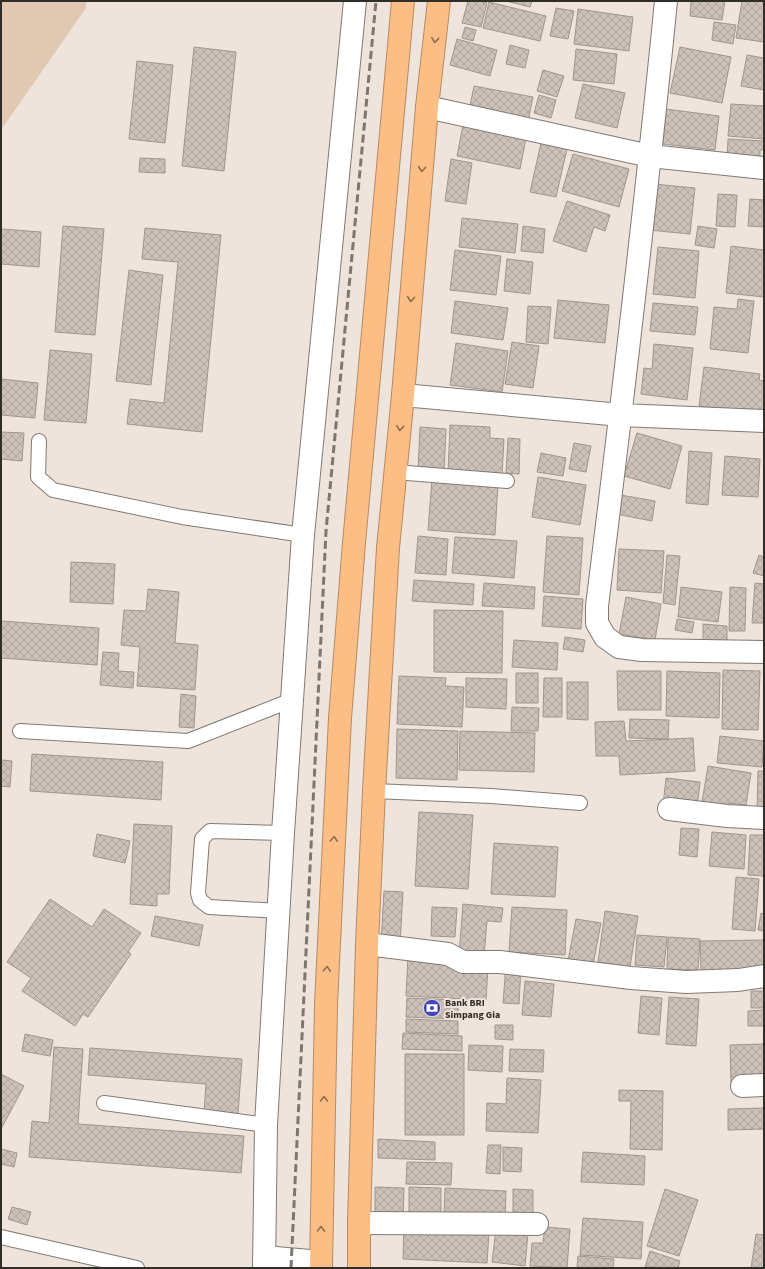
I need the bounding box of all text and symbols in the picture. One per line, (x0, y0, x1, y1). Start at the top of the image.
one-way arrow (431, 37, 440, 43)
one-way arrow (418, 166, 427, 172)
one-way arrow (407, 296, 416, 302)
one-way arrow (395, 425, 404, 431)
one-way arrow (329, 836, 338, 842)
one-way arrow (323, 966, 332, 972)
place label: Bank BRI Simpang Gia (445, 996, 500, 1022)
bank icon: Bank BRI Simpang Gia (422, 998, 442, 1018)
one-way arrow (320, 1096, 328, 1102)
one-way arrow (317, 1226, 325, 1232)

